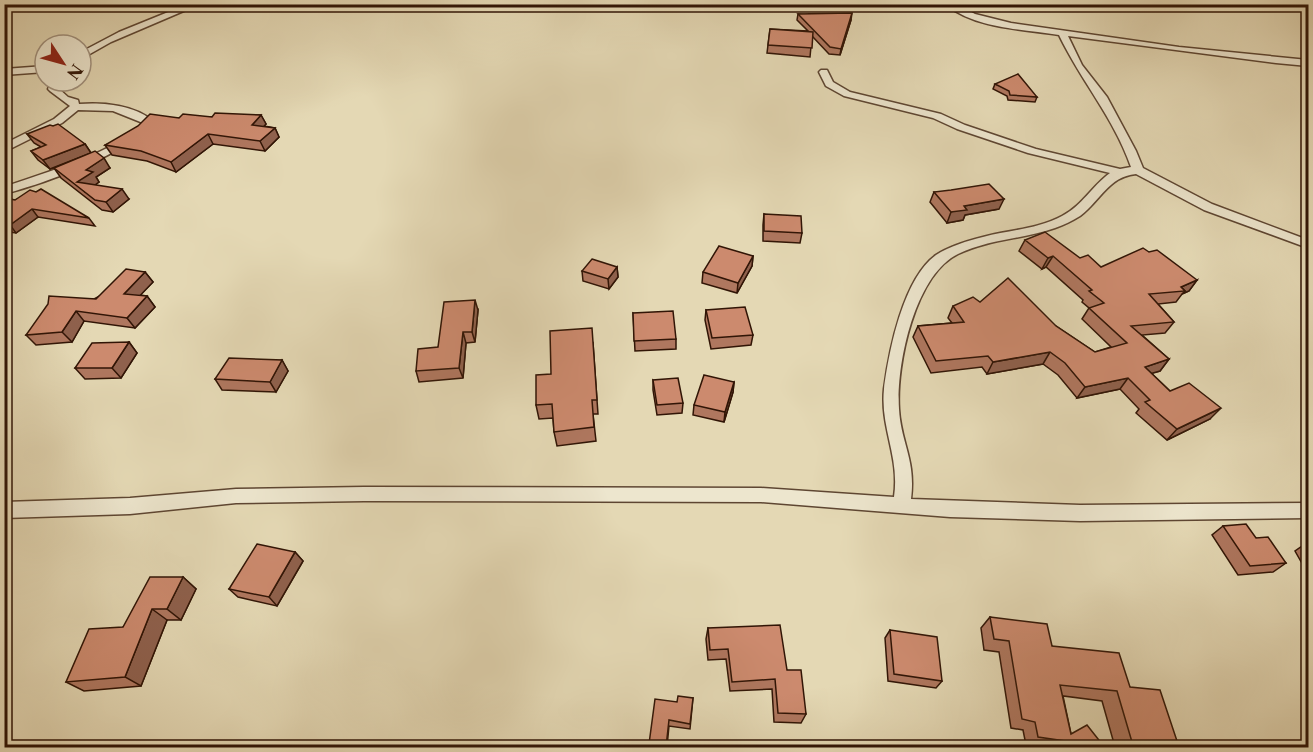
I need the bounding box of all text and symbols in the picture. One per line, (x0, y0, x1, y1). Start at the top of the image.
north arrow (33, 33, 93, 93)
text: N (63, 60, 87, 83)

